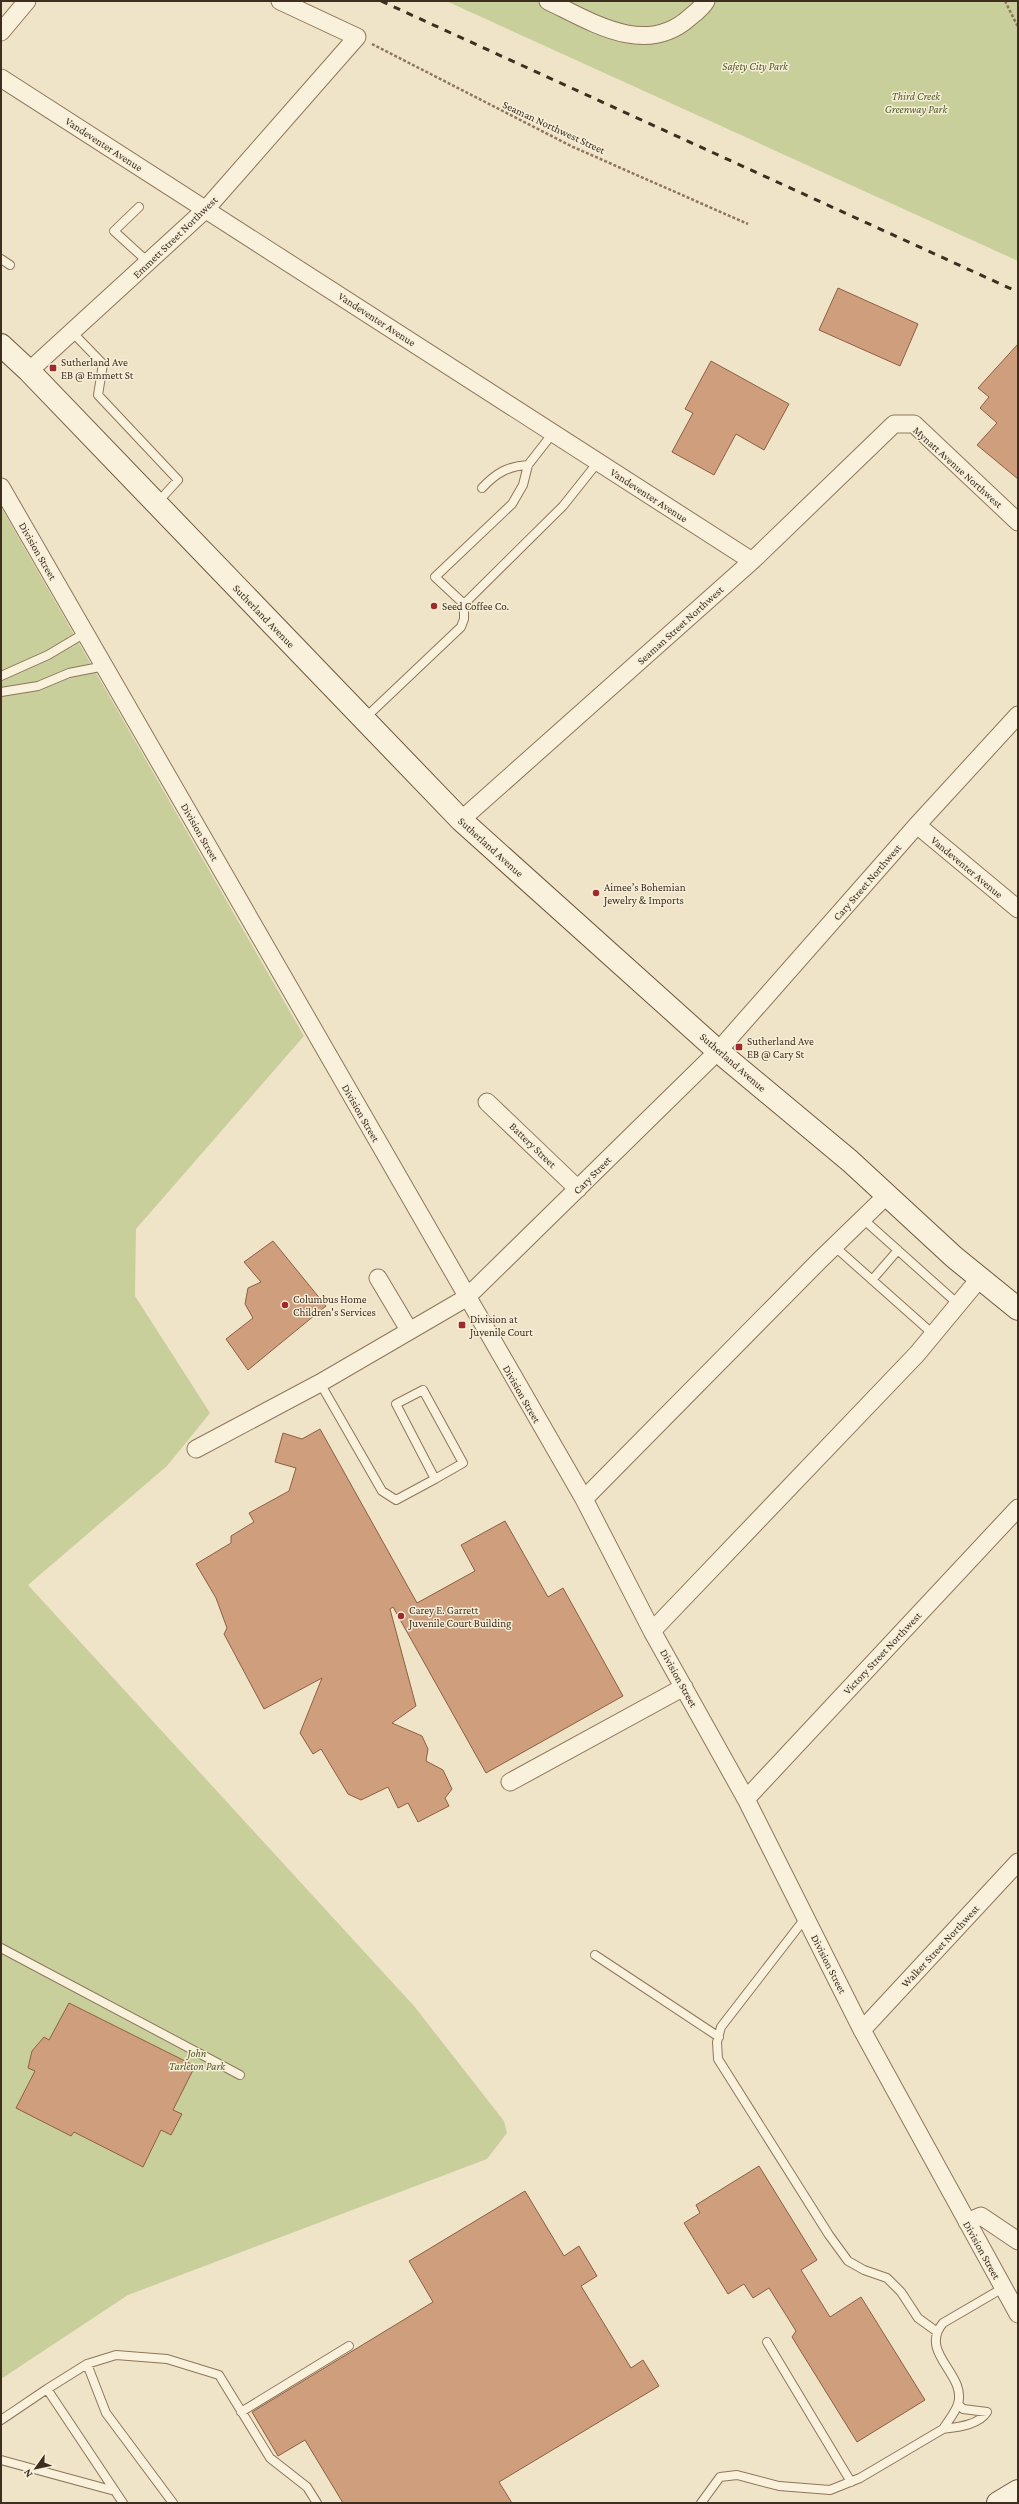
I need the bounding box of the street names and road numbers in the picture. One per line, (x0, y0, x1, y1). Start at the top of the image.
street label: Seaman Northwest Street (501, 98, 607, 156)
street label: Vandeventer Avenue (63, 114, 145, 174)
street label: Emmett Street Northwest (130, 193, 220, 280)
street label: Vandeventer Avenue (336, 289, 418, 349)
street label: Mynatt Avenue Northwest (910, 424, 1005, 511)
street label: Vandeventer Avenue (608, 465, 690, 525)
street label: Division Street (17, 520, 60, 582)
street label: Sutherland Avenue (231, 582, 297, 650)
street label: Seaman Street Northwest (634, 583, 726, 667)
street label: Division Street (179, 801, 222, 863)
street label: Sutherland Avenue (456, 815, 526, 879)
street label: Vandeventer Avenue (929, 834, 1005, 901)
street label: Cary Street Northwest (831, 841, 904, 923)
street label: Sutherland Avenue (698, 1030, 769, 1094)
street label: Division Street (340, 1082, 383, 1144)
street label: Battery Street (507, 1120, 559, 1171)
street label: Cary Street (571, 1153, 614, 1197)
street label: Division Street (501, 1363, 544, 1425)
street label: Victory Street Northwest (841, 1609, 924, 1697)
street label: Division Street (658, 1647, 700, 1709)
street label: Walker Street Northwest (899, 1902, 982, 1990)
street label: Division Street (809, 1933, 849, 1996)
street label: Division Street (961, 2219, 1003, 2281)

